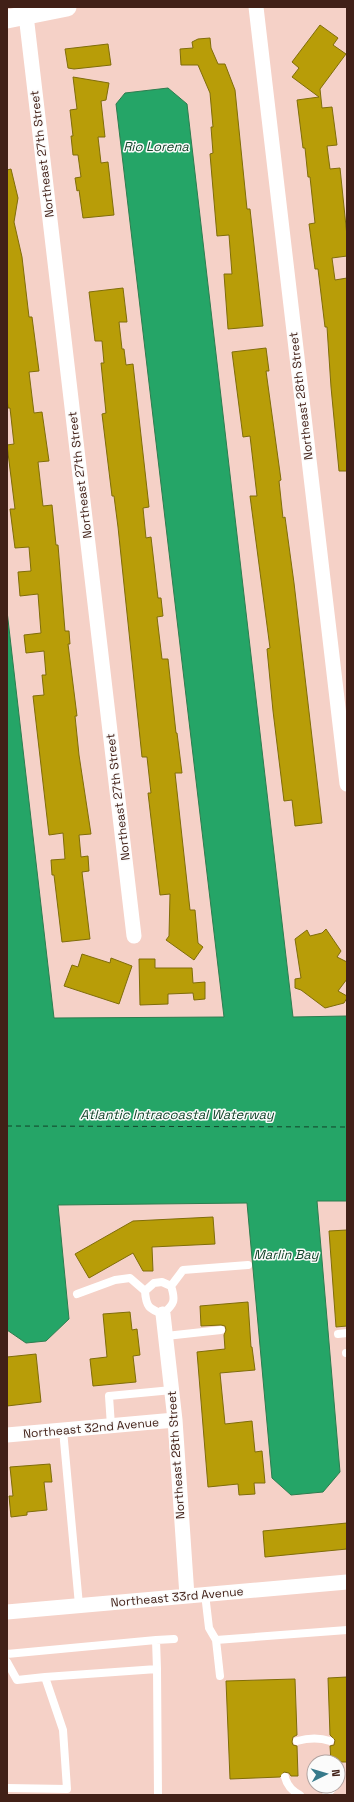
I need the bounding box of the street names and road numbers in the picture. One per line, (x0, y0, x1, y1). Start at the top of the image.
street label: Northeast 27th Street (26, 89, 58, 219)
street label: Northeast 28th Street (285, 331, 317, 461)
street label: Northeast 27th Street (64, 410, 96, 540)
street label: Northeast 27th Street (102, 732, 134, 862)
street label: Northeast 28th Street (164, 1390, 188, 1520)
street label: Northeast 32nd Avenue (22, 1414, 160, 1442)
street label: Northeast 33rd Avenue (110, 1583, 244, 1611)

